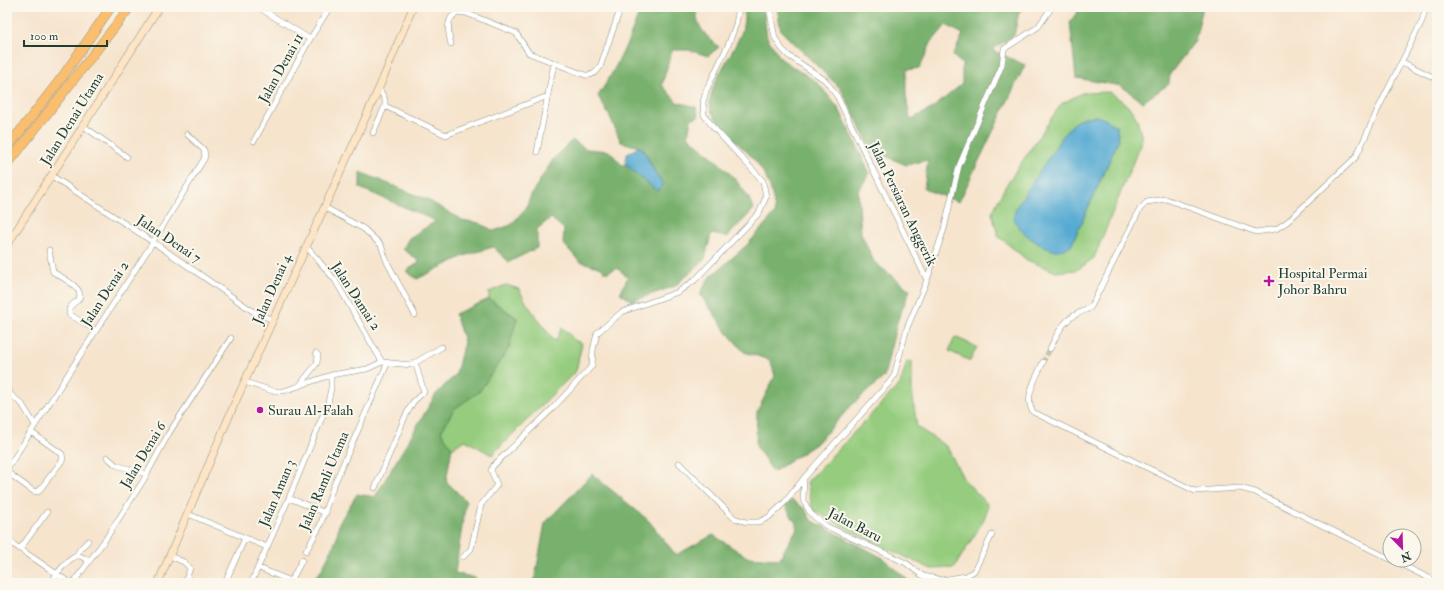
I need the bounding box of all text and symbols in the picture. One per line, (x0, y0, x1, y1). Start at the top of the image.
scale bar (24, 22, 107, 48)
text: 100 m (30, 29, 59, 44)
street label: Jalan Denai 11 (254, 30, 307, 107)
street label: Jalan Denai Utama (36, 69, 107, 169)
street label: Jalan Persiaran Anggerik (865, 138, 941, 269)
street label: Jalan Denai 7 (133, 211, 205, 267)
street label: Jalan Denai 4 (249, 250, 296, 328)
street label: Jalan Denai 2 (77, 258, 132, 331)
street label: Jalan Damai 2 (327, 258, 384, 333)
place label: Hospital Permai Johor Bahru (1277, 265, 1368, 298)
marker: Hospital Permai Johor Bahru (1263, 275, 1275, 287)
place label: Surau Al-Falah (268, 402, 354, 419)
marker: Surau Al-Falah (255, 405, 265, 415)
street label: Jalan Denai 6 (116, 418, 170, 492)
street label: Jalan Ramli Utama (295, 429, 353, 534)
street label: Jalan Aman 3 (255, 457, 299, 530)
street label: Jalan Baru (824, 504, 885, 546)
north arrow (1382, 528, 1422, 568)
text: N (1398, 548, 1414, 565)

